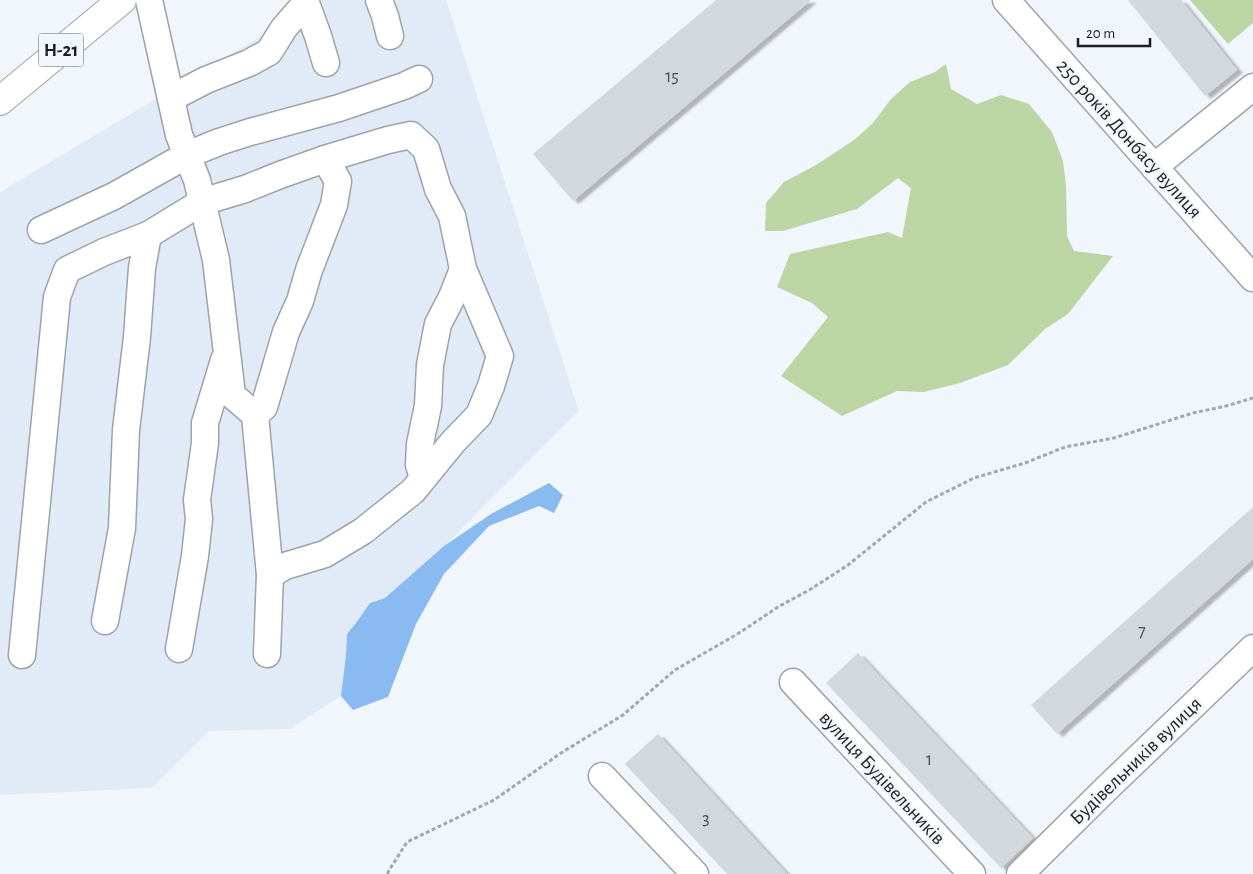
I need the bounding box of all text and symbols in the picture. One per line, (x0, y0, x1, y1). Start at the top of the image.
scale bar (1078, 15, 1150, 47)
text: 20 m (1086, 26, 1115, 41)
road number: Н-21 (38, 34, 84, 66)
street label: 250 років Донбасу вулиця (1053, 56, 1205, 222)
house number: 15 (665, 68, 679, 86)
house number: 7 (1138, 623, 1146, 641)
street label: Будівельників вулиця (1066, 693, 1206, 829)
street label: вулиця Будівельників (815, 708, 949, 848)
house number: 1 (926, 751, 932, 769)
house number: 3 (702, 810, 710, 828)

